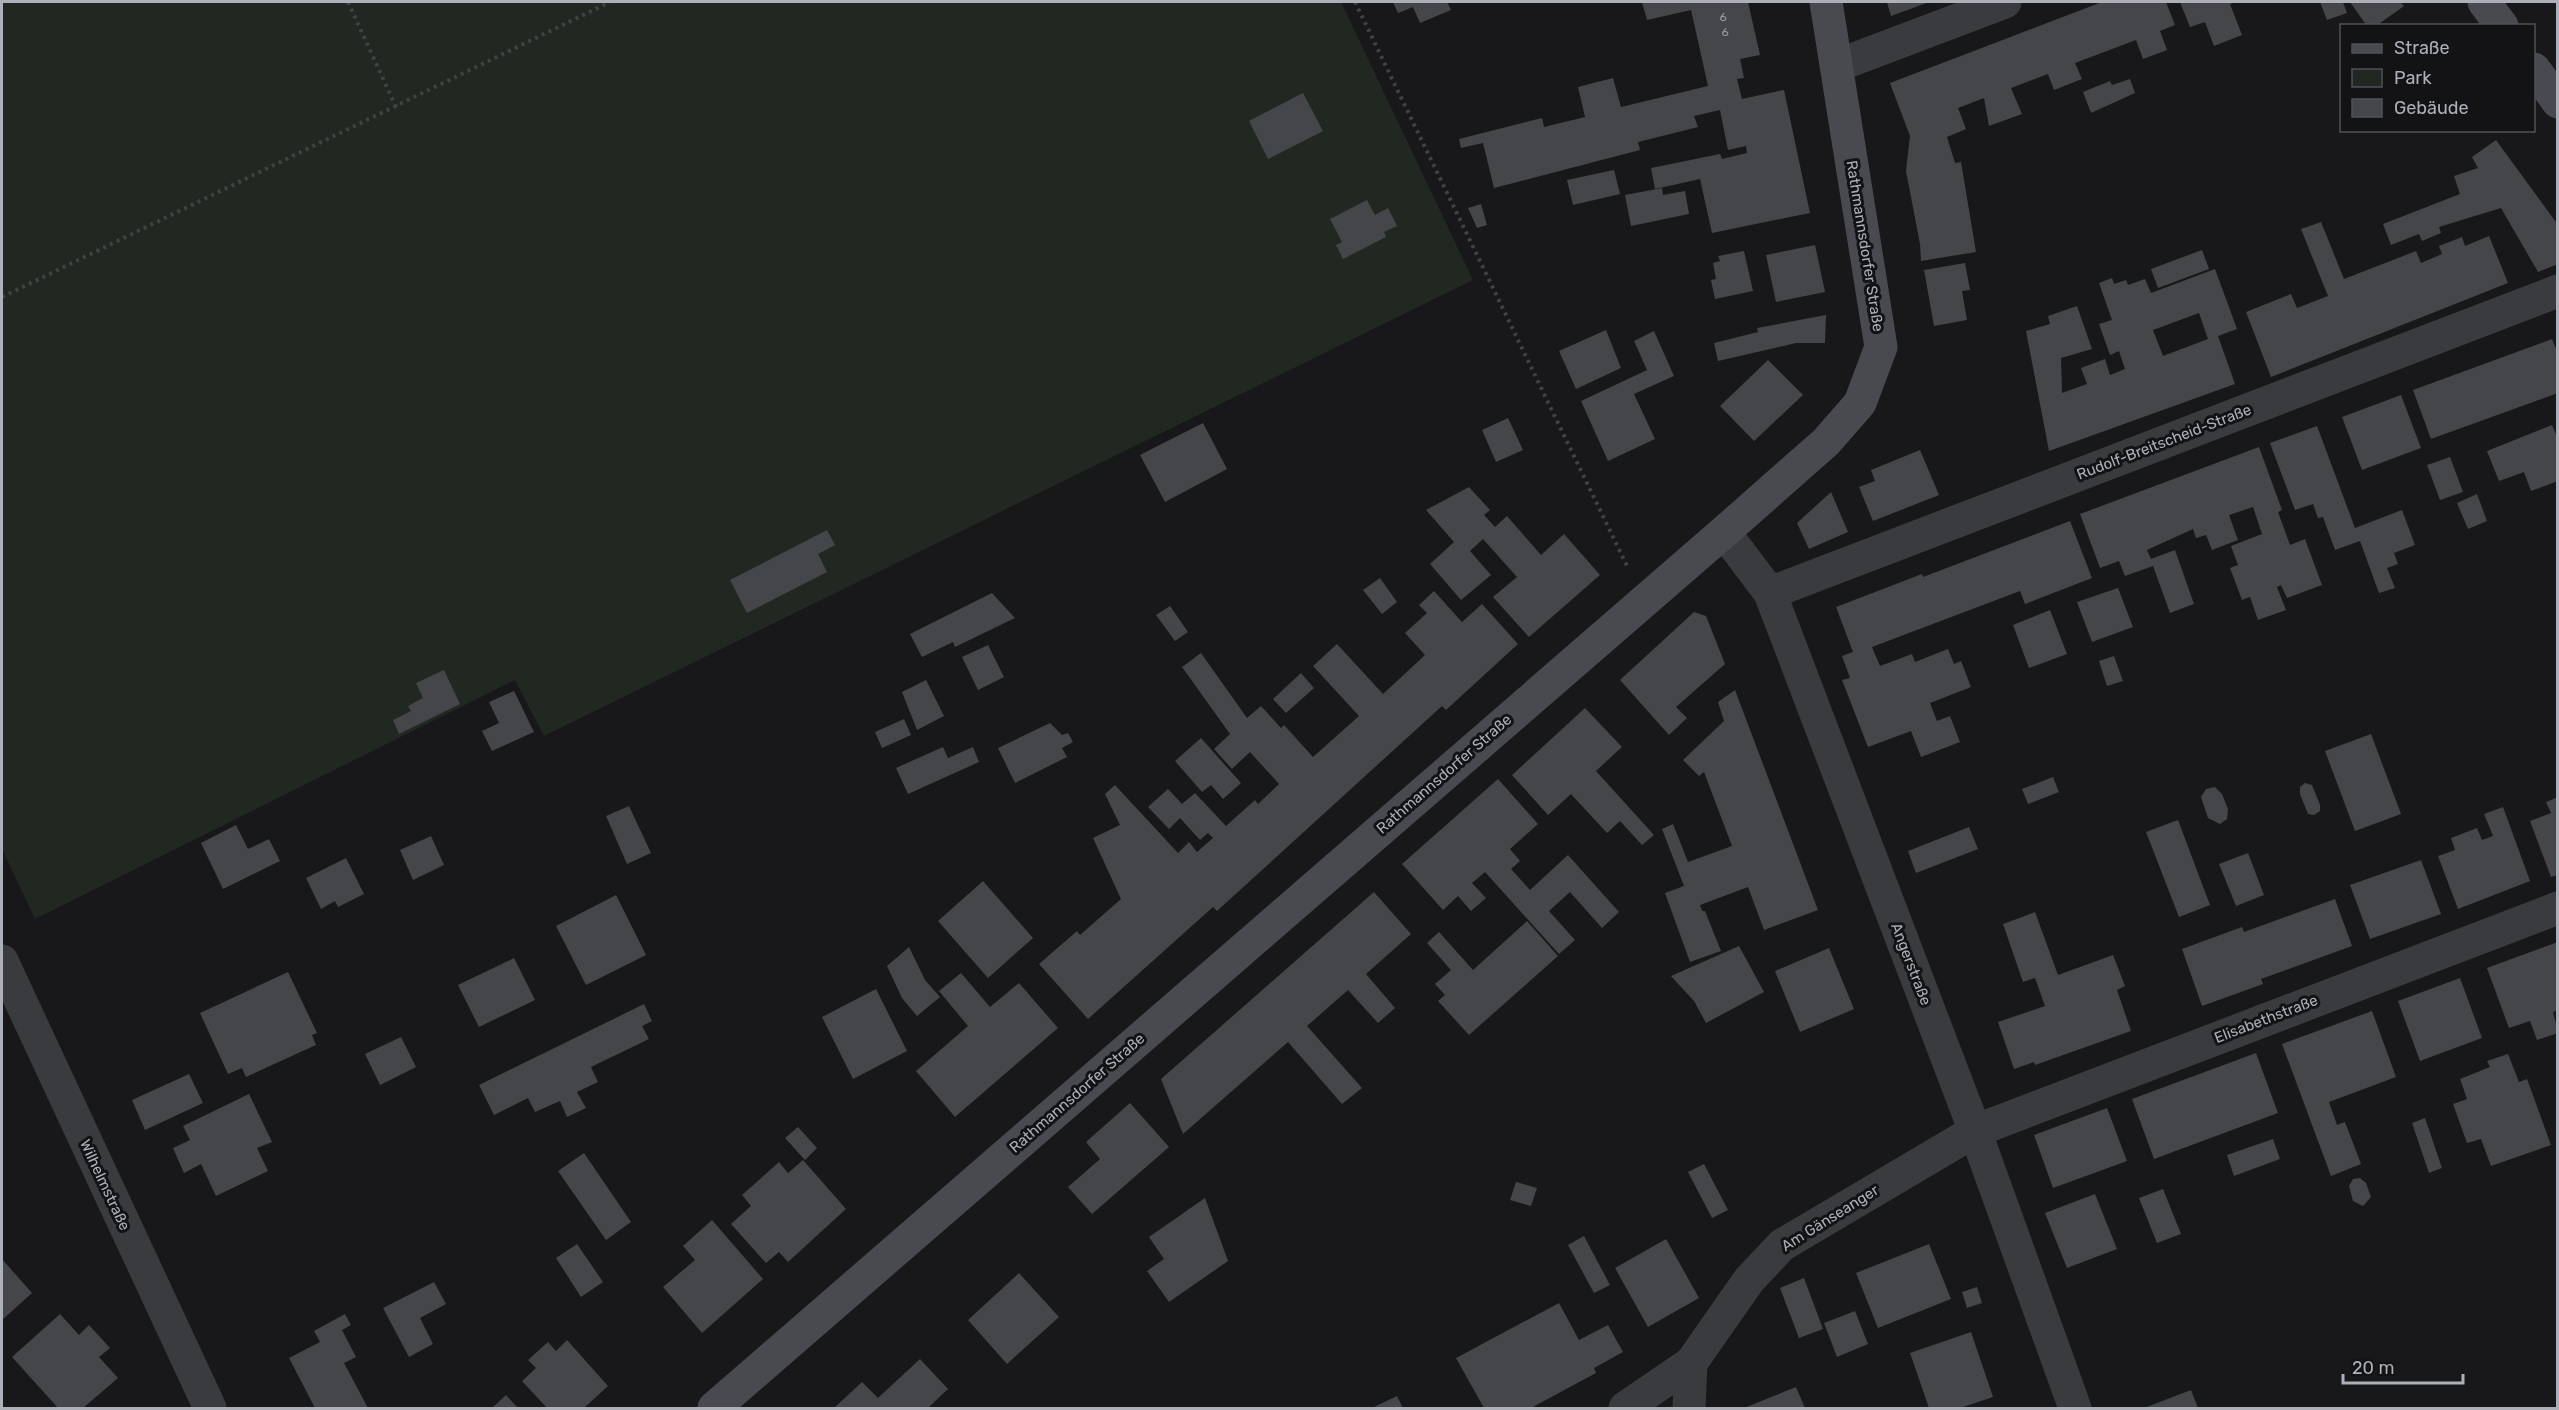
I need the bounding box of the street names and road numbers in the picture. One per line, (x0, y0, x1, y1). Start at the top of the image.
street label: Rathmannsdorfer Straße (1843, 159, 1887, 333)
street label: Rudolf-Breitscheid-Straße (2074, 400, 2254, 484)
street label: Rathmannsdorfer Straße (1373, 710, 1515, 838)
street label: Angerstraße (1887, 920, 1935, 1008)
street label: Elisabethstraße (2212, 991, 2320, 1047)
street label: Rathmannsdorfer Straße (1006, 1029, 1148, 1157)
street label: Wilhelmstraße (76, 1137, 134, 1233)
street label: Am Gänseanger (1778, 1181, 1882, 1255)

